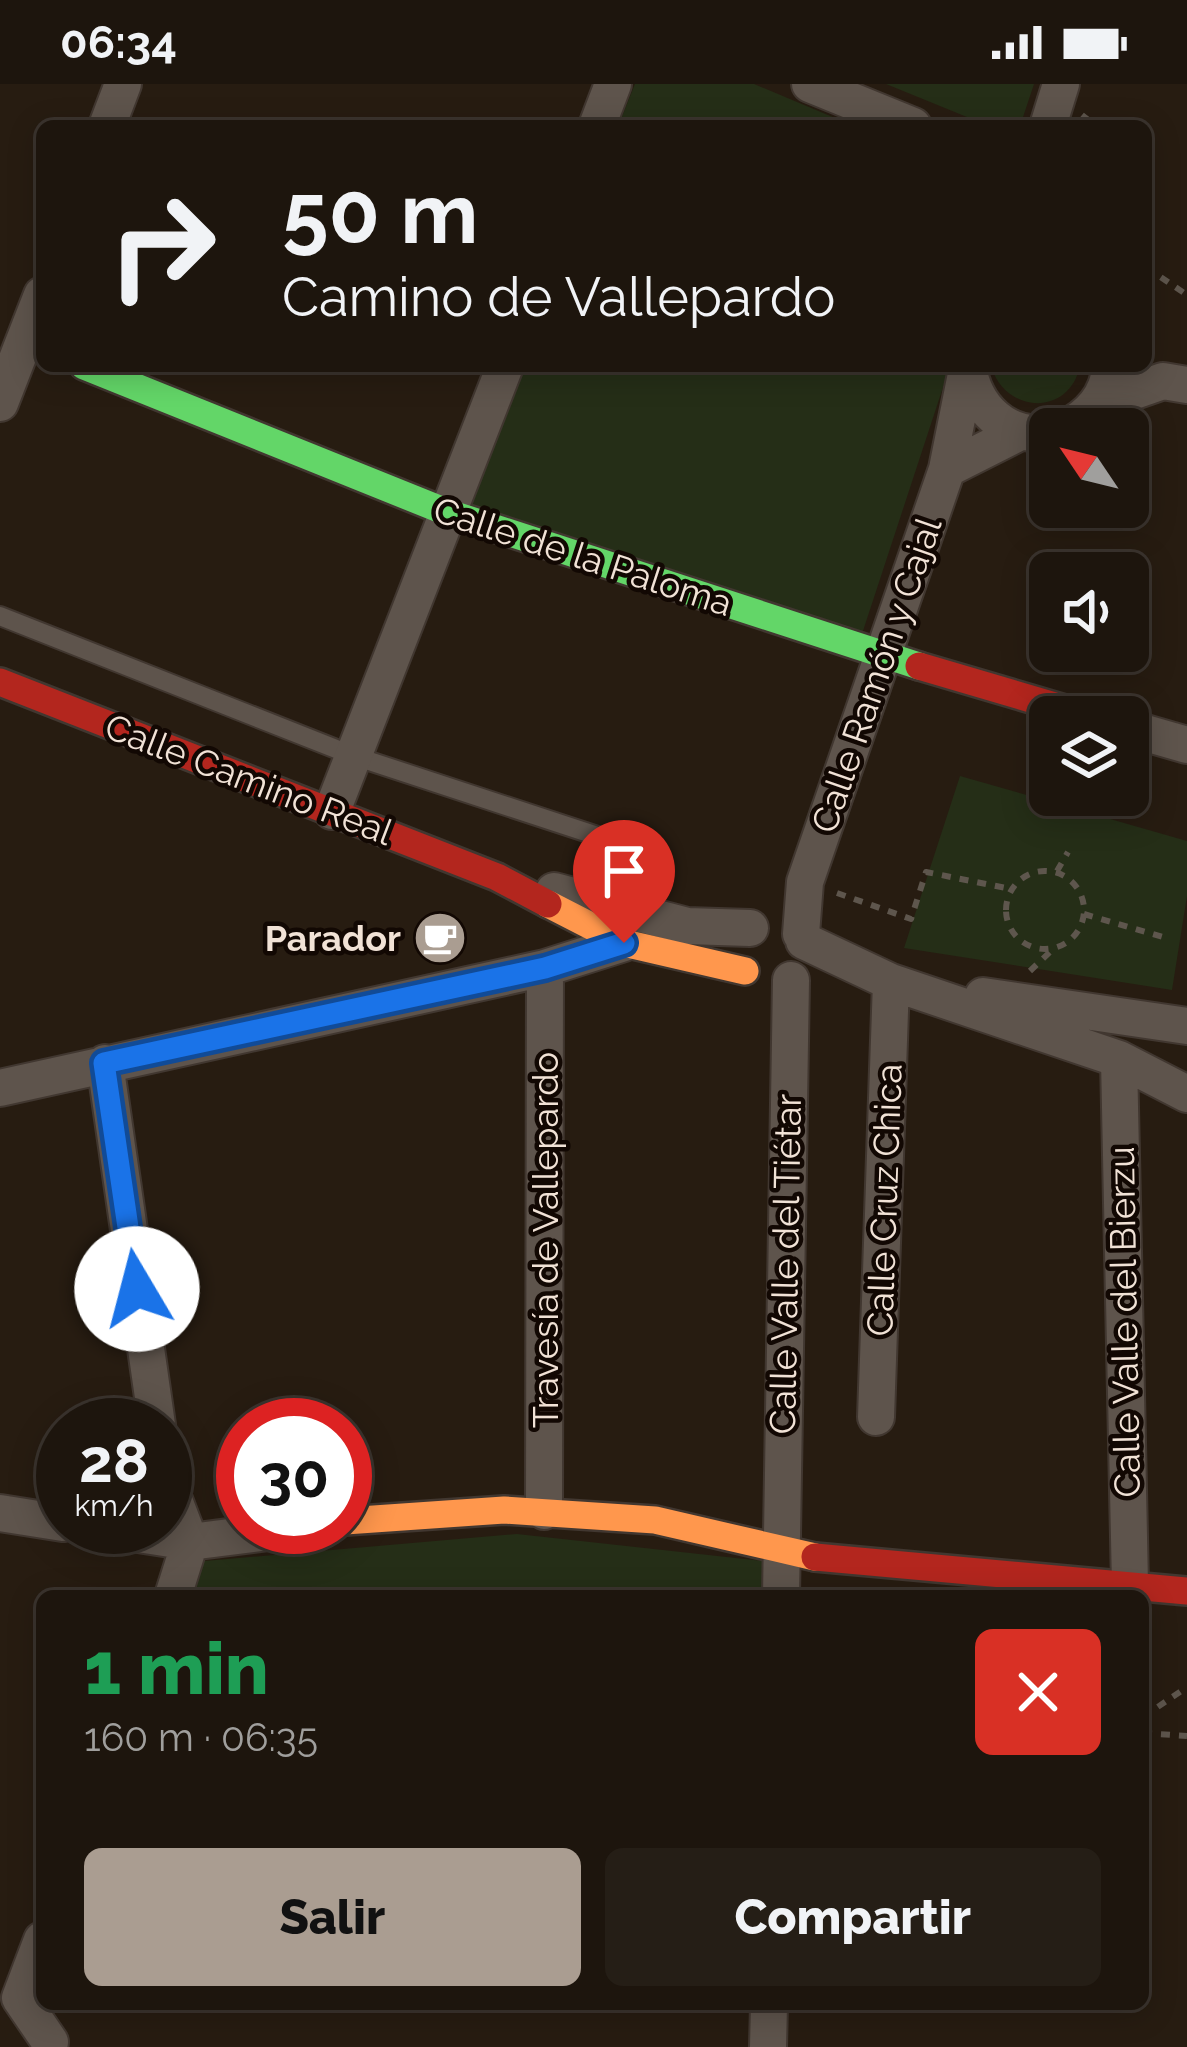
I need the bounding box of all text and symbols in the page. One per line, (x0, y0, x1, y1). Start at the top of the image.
text: 06:34 (60, 16, 177, 69)
text: 50 m (282, 164, 478, 263)
icon: right (84, 168, 240, 324)
text: Camino de Vallepardo (282, 265, 836, 329)
north arrow (1029, 408, 1149, 528)
map controls (1029, 408, 1149, 816)
street label: Calle de la Paloma (429, 488, 737, 624)
street label: Calle Ramón y Cajal (802, 512, 950, 838)
button: sound (1029, 552, 1149, 672)
button: layers (1029, 696, 1149, 816)
street label: Calle Camino Real (99, 705, 399, 853)
pin (573, 820, 675, 943)
icon: arrive (591, 838, 657, 904)
cafe icon: Parador (412, 910, 468, 966)
place label: Parador (265, 917, 401, 959)
street label: Travesía de Vallepardo (524, 1052, 566, 1428)
street label: Calle Cruz Chica (858, 1063, 910, 1337)
street label: Calle Valle del Tiétar (761, 1093, 809, 1435)
street label: Calle Valle del Bierzu (1100, 1146, 1148, 1498)
position arrow (74, 1226, 200, 1352)
speed limit sign: 30 (216, 1398, 372, 1554)
text: 28 (79, 1426, 149, 1496)
text: km/h (74, 1488, 154, 1523)
text: 1 min (84, 1626, 269, 1711)
button: close (975, 1629, 1101, 1755)
text: 160 m · 06:35 (84, 1714, 318, 1760)
button: Salir (84, 1848, 581, 1986)
button: Compartir (605, 1848, 1101, 1986)

